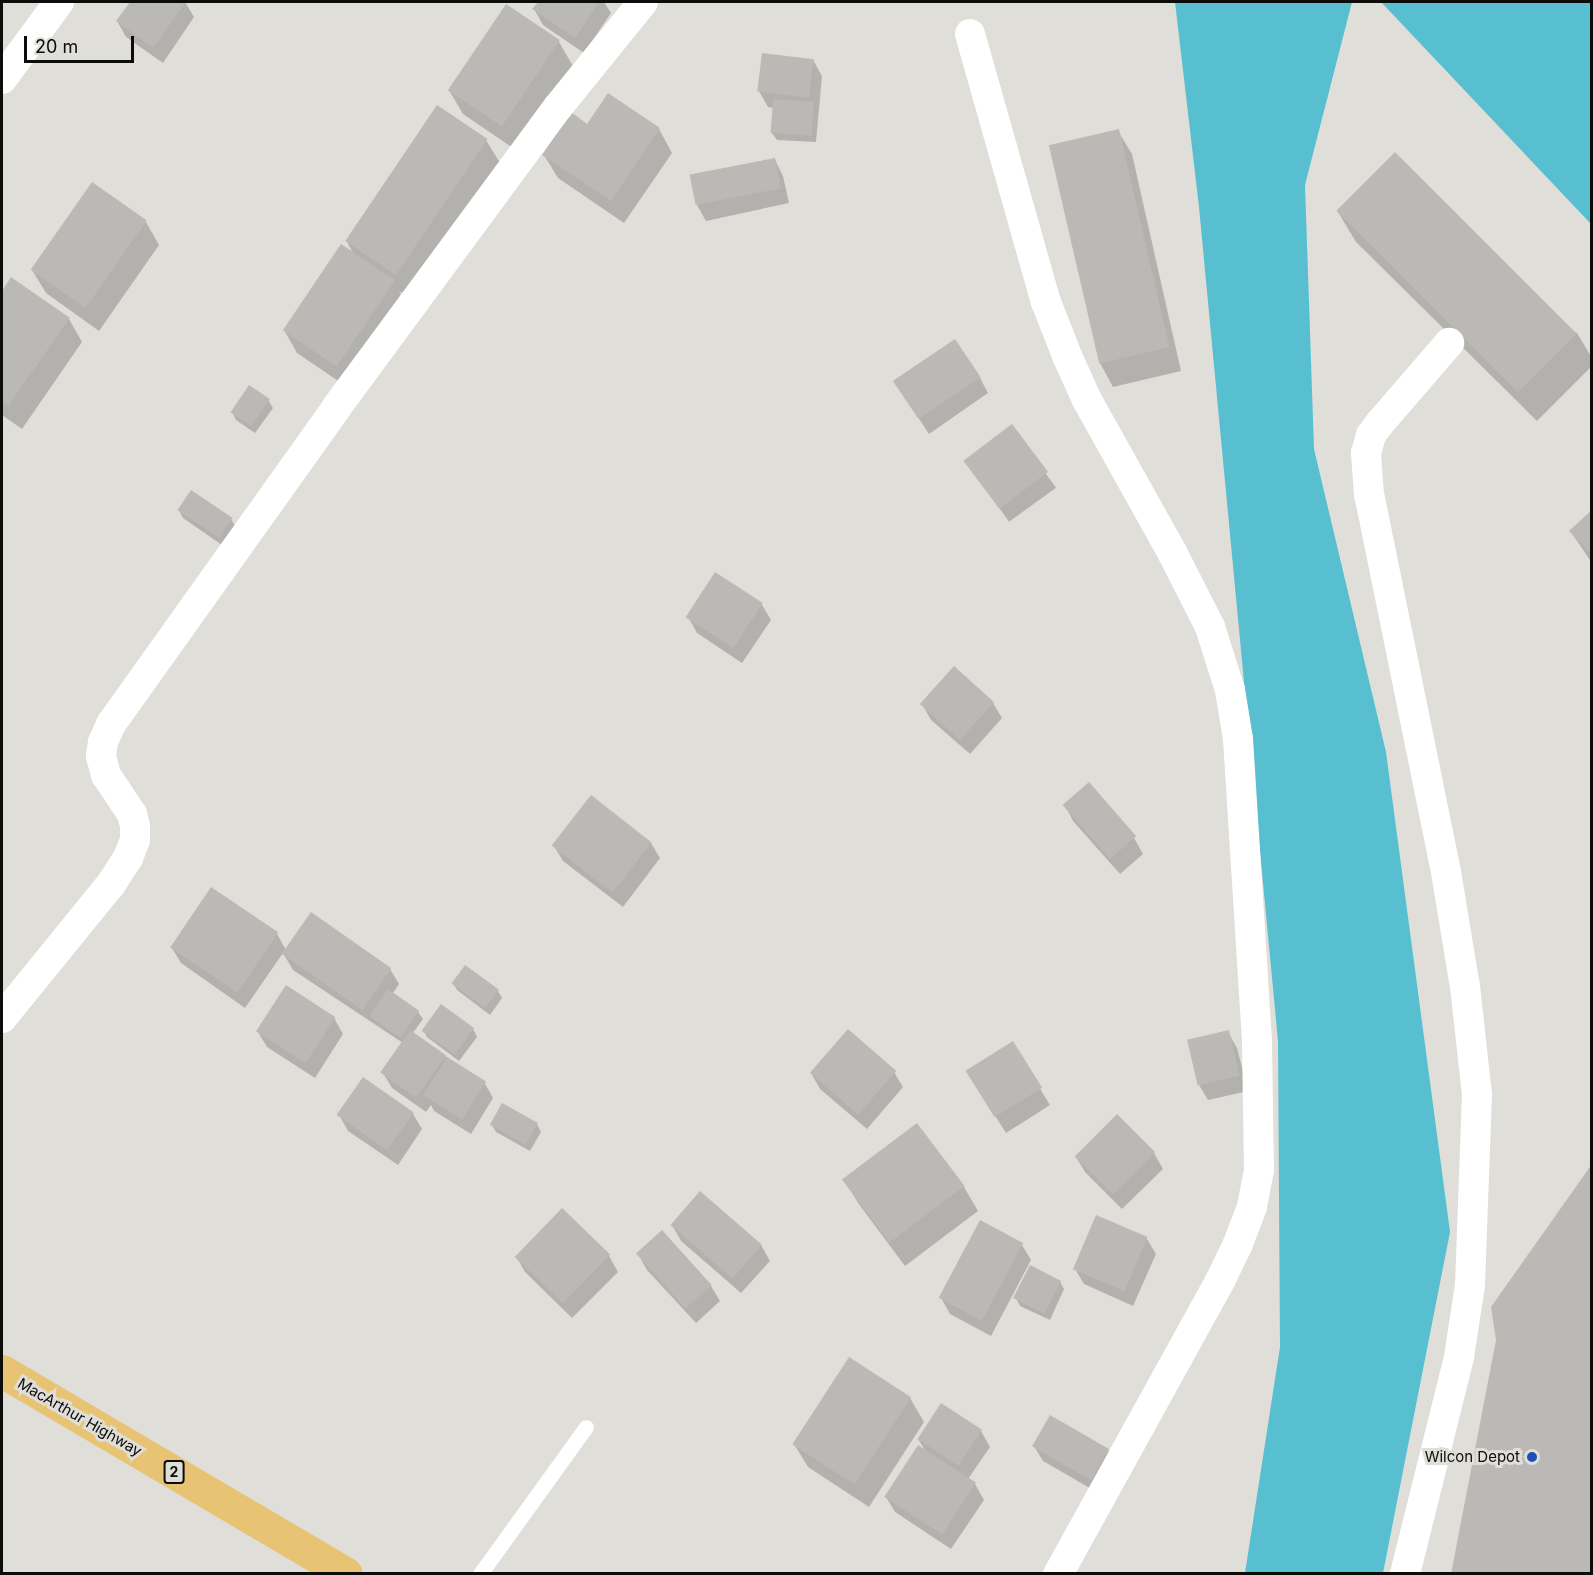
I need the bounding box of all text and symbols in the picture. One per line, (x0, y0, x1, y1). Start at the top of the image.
scale bar (27, 24, 136, 62)
text: 20 m (35, 36, 78, 57)
street label: MacArthur Highway (15, 1374, 145, 1460)
place label: Wilcon Depot (1425, 1448, 1520, 1466)
marker: Wilcon Depot (1525, 1450, 1539, 1464)
road number: 2 (164, 1461, 184, 1483)

